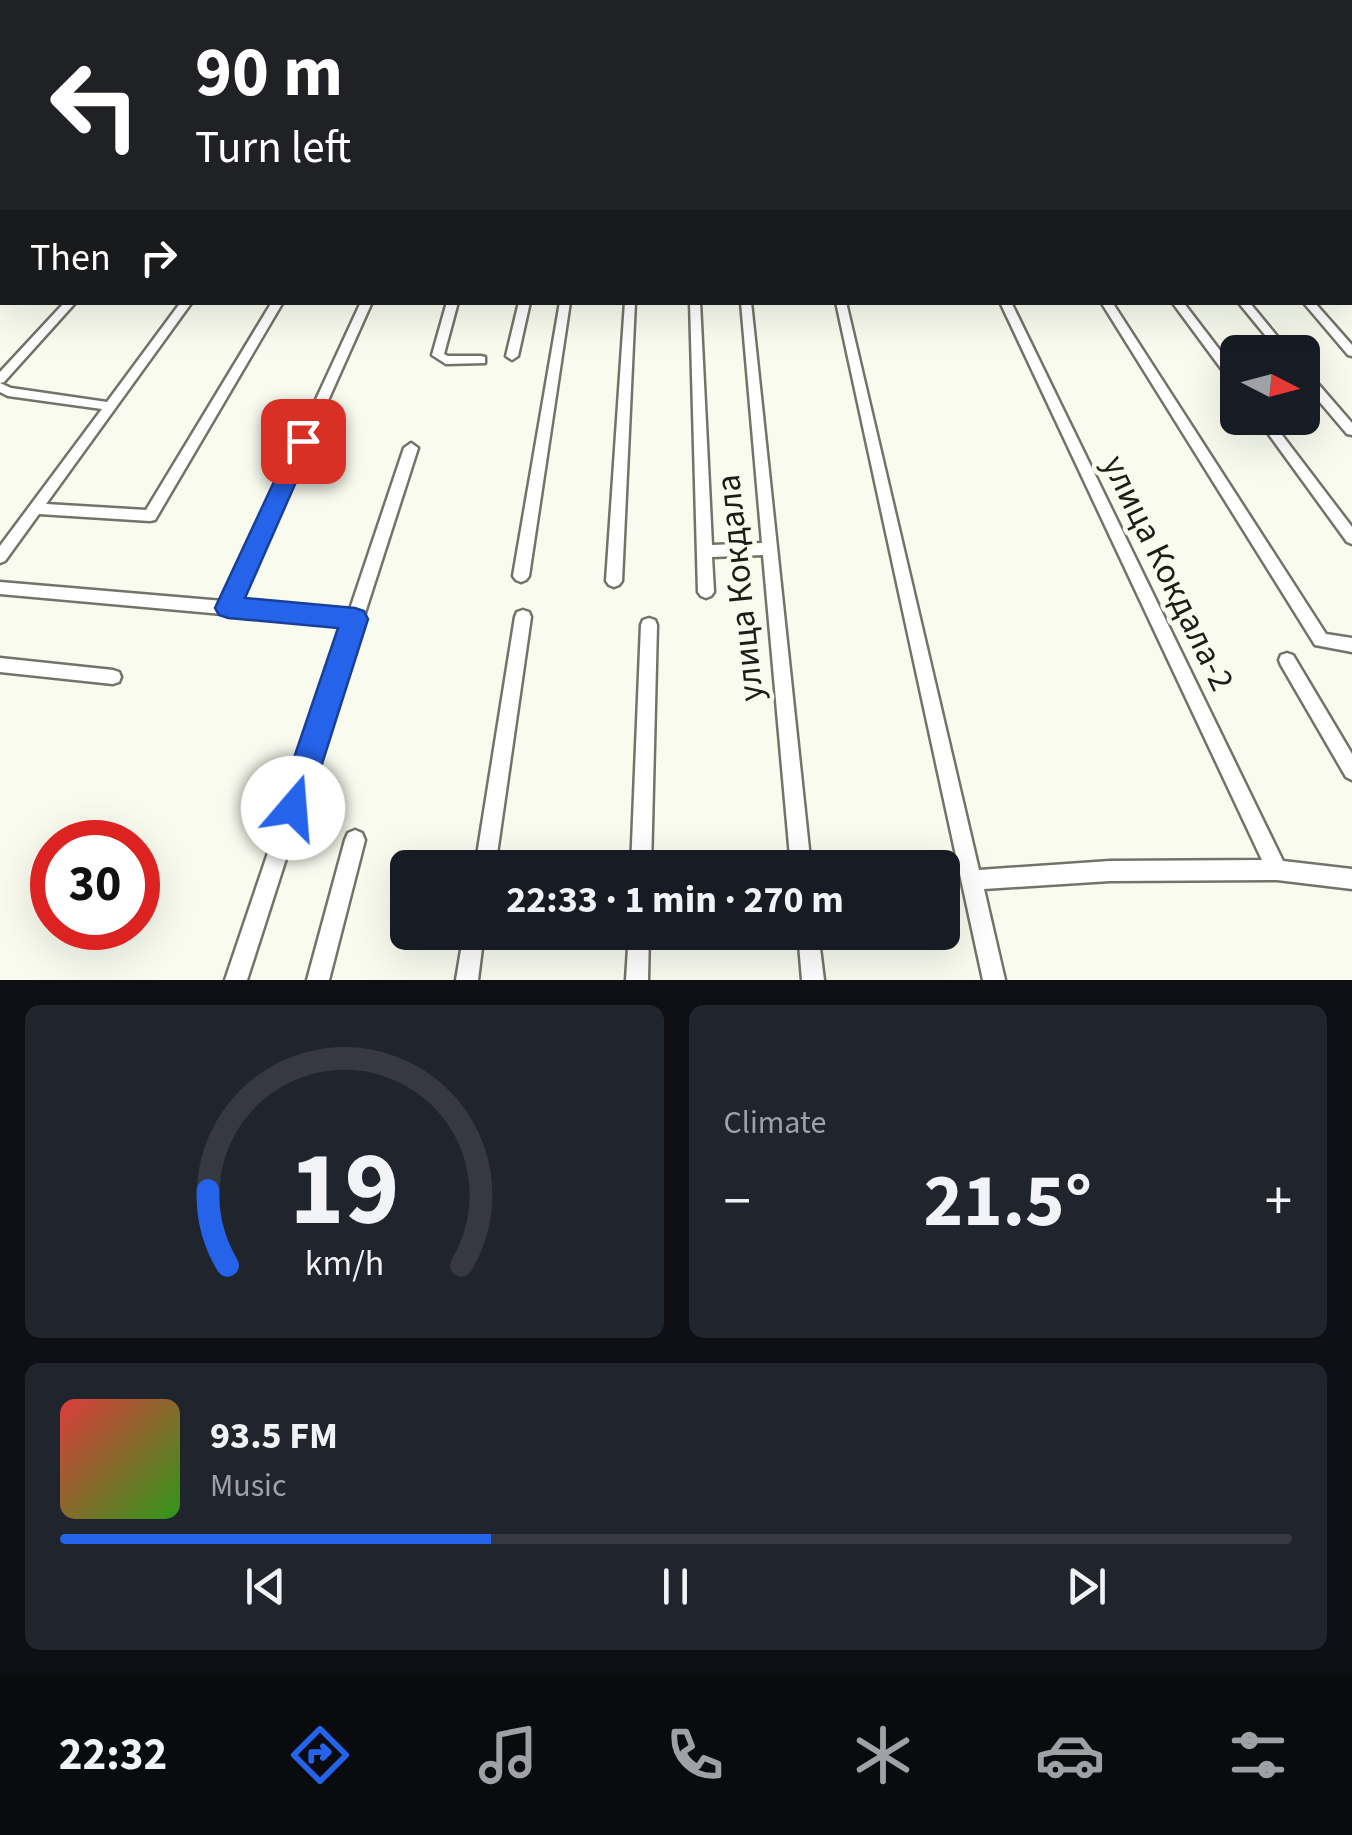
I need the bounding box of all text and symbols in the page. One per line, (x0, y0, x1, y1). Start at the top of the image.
text: 90 m (195, 23, 343, 123)
icon: left (30, 40, 160, 170)
text: Turn left (195, 116, 351, 180)
icon: right (131, 230, 186, 285)
text: Then (30, 231, 111, 285)
north arrow (1220, 335, 1320, 435)
map controls (1220, 335, 1320, 435)
pin (261, 399, 346, 484)
icon: arrive (276, 414, 331, 469)
street label: улица Кокдала-2 (1089, 447, 1247, 699)
street label: улица Кокдала (703, 472, 777, 704)
position arrow (241, 756, 345, 860)
speed limit sign: 30 (30, 820, 160, 950)
text: 22:33 · 1 min · 270 m (506, 873, 844, 927)
text: Climate (724, 1100, 826, 1146)
text: 19 (289, 1117, 399, 1265)
text: 21.5° (923, 1148, 1092, 1255)
text: − (724, 1163, 751, 1241)
text: + (1265, 1163, 1292, 1241)
text: km/h (305, 1238, 384, 1289)
text: 93.5 FM (210, 1409, 338, 1463)
text: Music (210, 1463, 287, 1509)
icon: previous (238, 1559, 293, 1614)
icon: pause (648, 1559, 703, 1614)
icon: next (1059, 1559, 1114, 1614)
icon: directions (285, 1720, 355, 1790)
icon: music (473, 1720, 543, 1790)
icon: phone (660, 1720, 730, 1790)
icon: climate (848, 1720, 918, 1790)
icon: car (1035, 1720, 1105, 1790)
icon: filters (1223, 1720, 1293, 1790)
text: 22:32 (59, 1723, 167, 1787)

